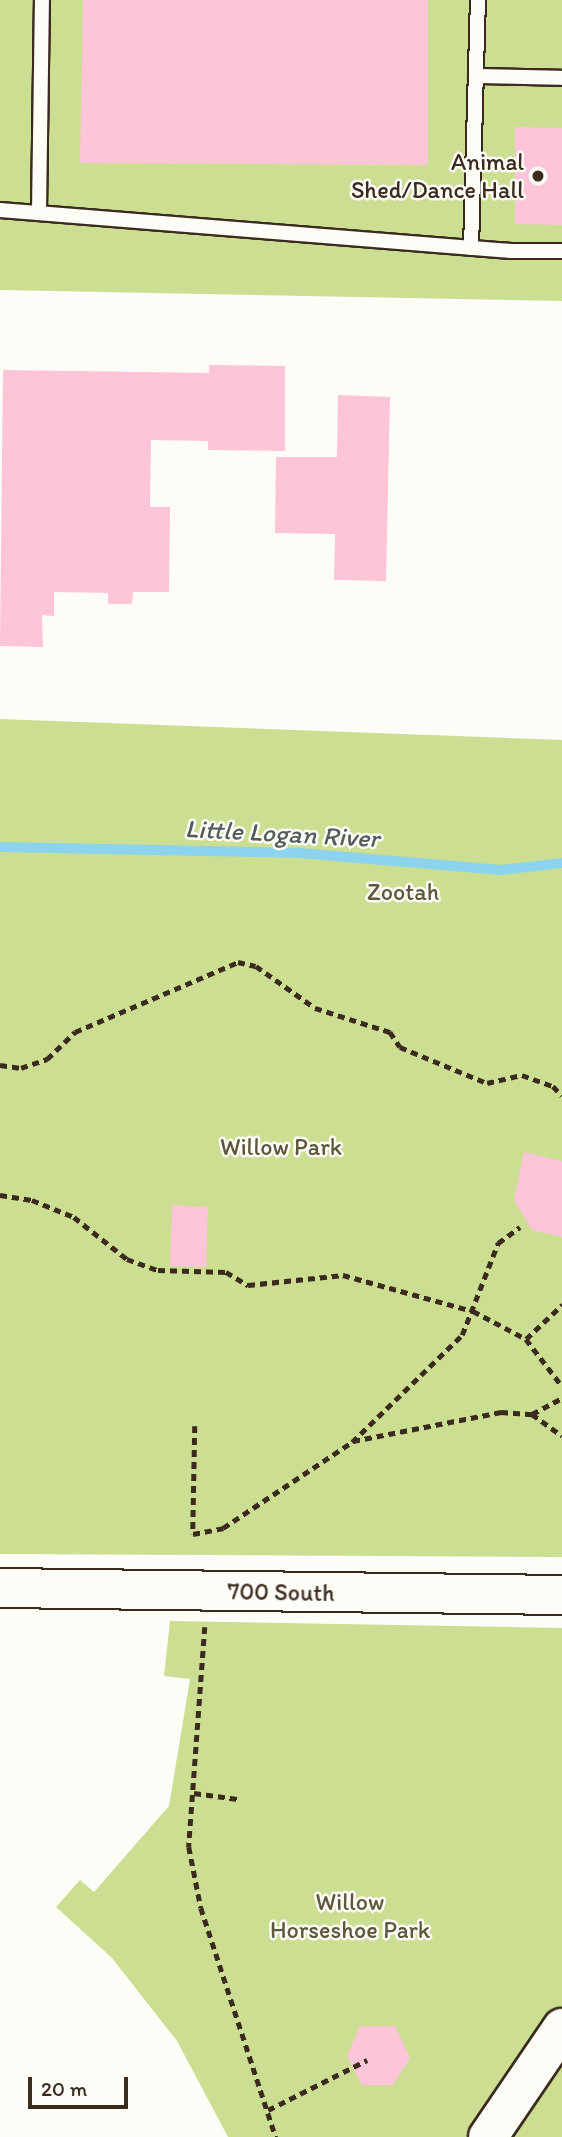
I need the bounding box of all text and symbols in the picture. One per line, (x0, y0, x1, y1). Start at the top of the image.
place label: Animal Shed/Dance Hall (351, 148, 524, 204)
marker: Animal Shed/Dance Hall (530, 168, 546, 184)
water label: Little Logan River (185, 813, 379, 855)
park label: Zootah (367, 878, 439, 906)
park label: Willow Park (220, 1133, 342, 1161)
street label: 700 South (227, 1577, 335, 1607)
park label: Willow Horseshoe Park (270, 1888, 430, 1944)
scale bar (32, 2064, 131, 2108)
text: 20 m (41, 2076, 87, 2101)

